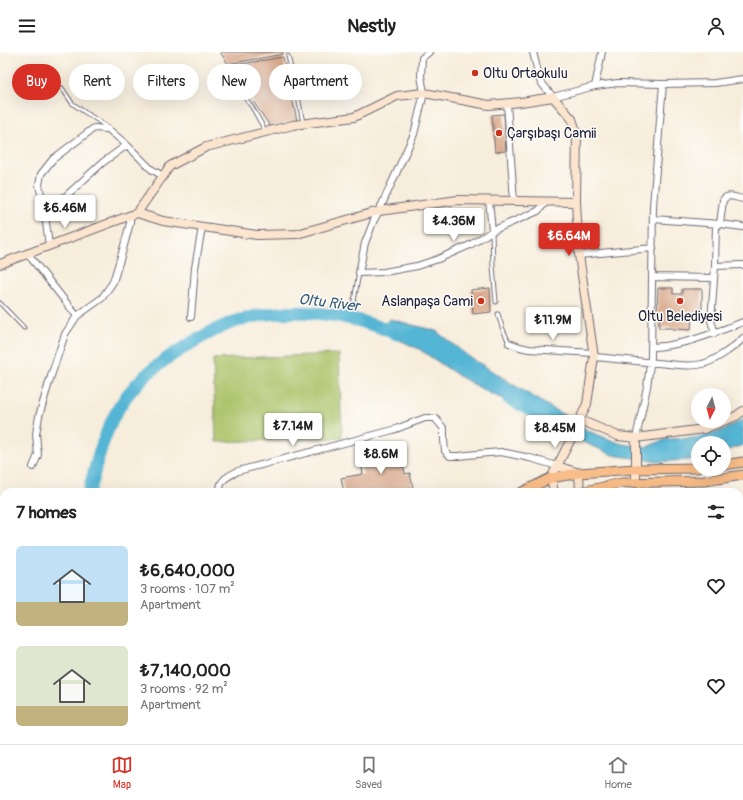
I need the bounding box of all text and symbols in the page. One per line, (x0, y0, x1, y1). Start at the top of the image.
icon: menu (16, 15, 38, 37)
text: Nestly (347, 15, 396, 38)
icon: person (705, 15, 727, 37)
chip: Buy (12, 64, 61, 100)
chip: Rent (69, 64, 125, 100)
chip: Filters (133, 64, 199, 100)
chip: New (207, 64, 261, 100)
chip: Apartment (269, 64, 362, 100)
place label: Oltu Ortaokulu (483, 65, 568, 82)
marker: Oltu Ortaokulu (470, 68, 480, 78)
place label: Çarşıbaşı Camii (507, 125, 597, 142)
marker: Çarşıbaşı Camii (494, 128, 504, 138)
pin: ₺6.46M (32, 195, 98, 229)
text: ₺6.46M (44, 200, 86, 216)
pin: ₺4.36M (421, 208, 487, 242)
text: ₺4.36M (433, 213, 475, 229)
pin: ₺6.64M (536, 223, 602, 257)
text: ₺6.64M (548, 228, 590, 244)
water label: Oltu River (297, 290, 362, 316)
place label: Aslanpaşa Cami (381, 293, 474, 310)
marker: Aslanpaşa Cami (476, 296, 486, 306)
marker: Oltu Belediyesi (675, 296, 685, 306)
pin: ₺11.9M (520, 307, 586, 341)
place label: Oltu Belediyesi (638, 308, 722, 325)
text: ₺11.9M (535, 312, 571, 328)
north arrow (691, 388, 731, 428)
map controls (691, 388, 731, 476)
pin: ₺7.14M (260, 413, 326, 447)
pin: ₺8.45M (522, 415, 588, 449)
text: ₺7.14M (273, 418, 313, 434)
text: ₺8.45M (534, 420, 576, 436)
button: locate (691, 436, 731, 476)
pin: ₺8.6M (353, 441, 409, 475)
text: ₺8.6M (364, 446, 398, 462)
icon: filters (705, 501, 727, 523)
text: 7 homes (16, 502, 76, 523)
text: ₺6,640,000 (140, 560, 235, 581)
icon: home (48, 562, 96, 610)
icon: heart (705, 575, 727, 597)
text: 3 rooms · 107 m² (140, 581, 235, 597)
text: Apartment (140, 597, 201, 613)
text: ₺7,140,000 (140, 660, 231, 681)
icon: home (48, 662, 96, 710)
icon: heart (705, 675, 727, 697)
text: 3 rooms · 92 m² (140, 681, 228, 697)
text: Apartment (140, 697, 201, 713)
tab: Map (111, 754, 133, 791)
tab: Saved (355, 754, 382, 791)
tab: Home (604, 754, 632, 791)

